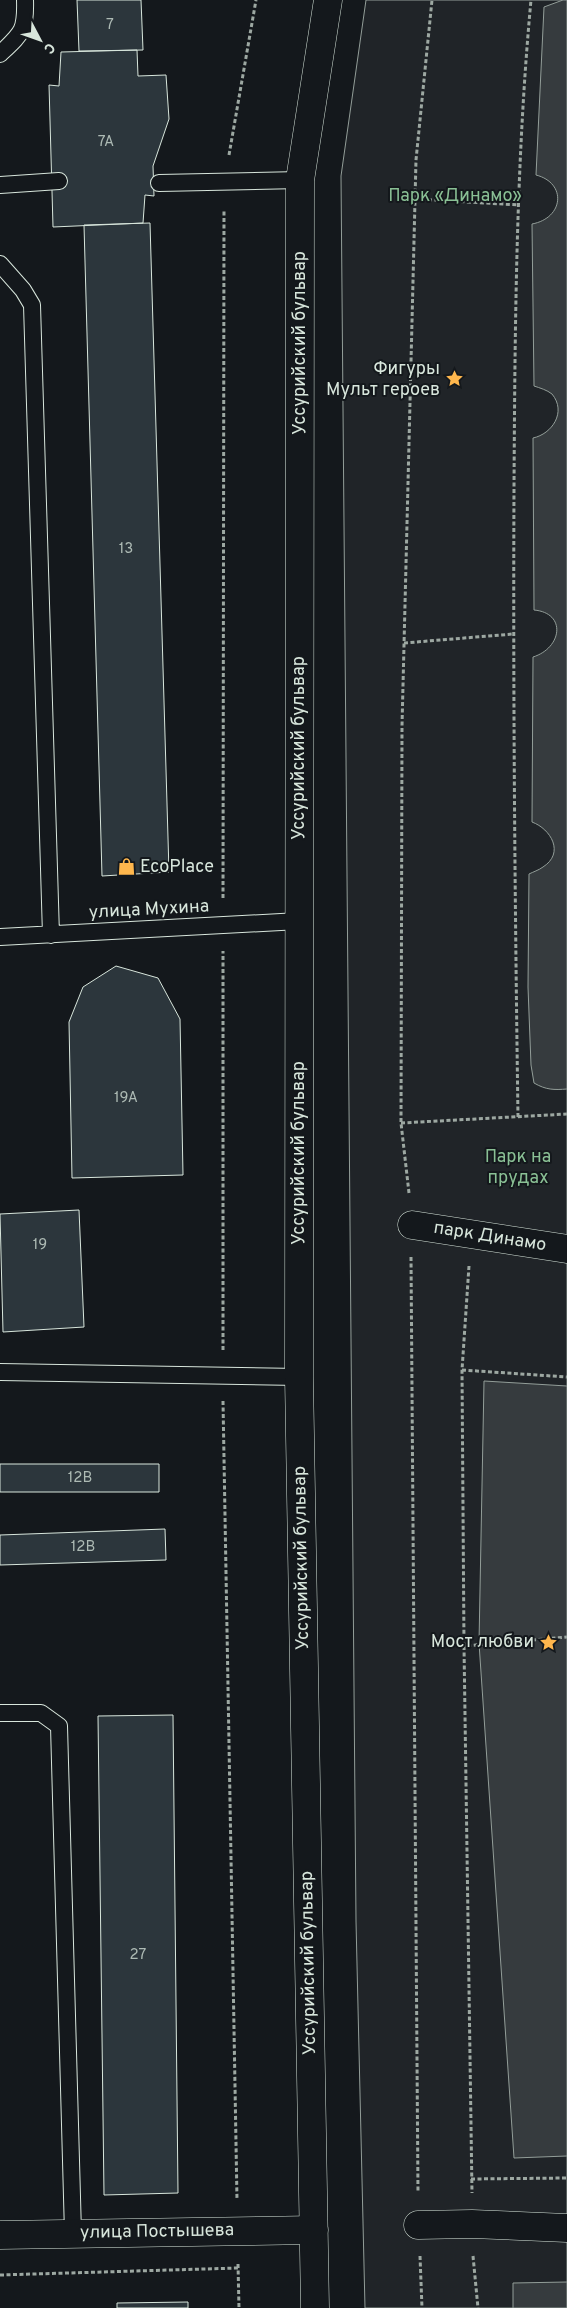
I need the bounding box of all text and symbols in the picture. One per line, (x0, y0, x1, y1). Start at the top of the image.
north arrow (15, 15, 65, 65)
house number: 7 (106, 16, 114, 35)
text: С (39, 39, 58, 57)
house number: 7А (98, 133, 114, 152)
park label: Парк «Динамо» (388, 185, 522, 208)
street label: Уссурийский бульвар (289, 251, 312, 435)
place label: Фигуры Мульт героев (326, 358, 440, 402)
place icon: Фигуры Мульт героев (444, 369, 464, 389)
house number: 13 (119, 540, 133, 559)
street label: Уссурийский бульвар (288, 656, 311, 840)
place label: EcoPlace (140, 856, 214, 879)
shop icon: EcoPlace (116, 857, 136, 877)
street label: улица Мухина (88, 895, 210, 925)
street label: Уссурийский бульвар (288, 1061, 311, 1245)
house number: 19А (114, 1089, 138, 1108)
park label: Парк на прудах (485, 1146, 551, 1190)
street label: парк Динамо (432, 1217, 548, 1257)
house number: 19 (33, 1236, 47, 1255)
street label: Уссурийский бульвар (289, 1466, 315, 1650)
house number: 12В (68, 1469, 92, 1488)
house number: 12В (71, 1538, 95, 1557)
place label: Мост любви (431, 1631, 534, 1654)
place icon: Мост любви (538, 1632, 558, 1652)
street label: Уссурийский бульвар (296, 1871, 322, 2055)
house number: 27 (130, 1946, 147, 1965)
street label: улица Постышева (80, 2219, 234, 2245)

